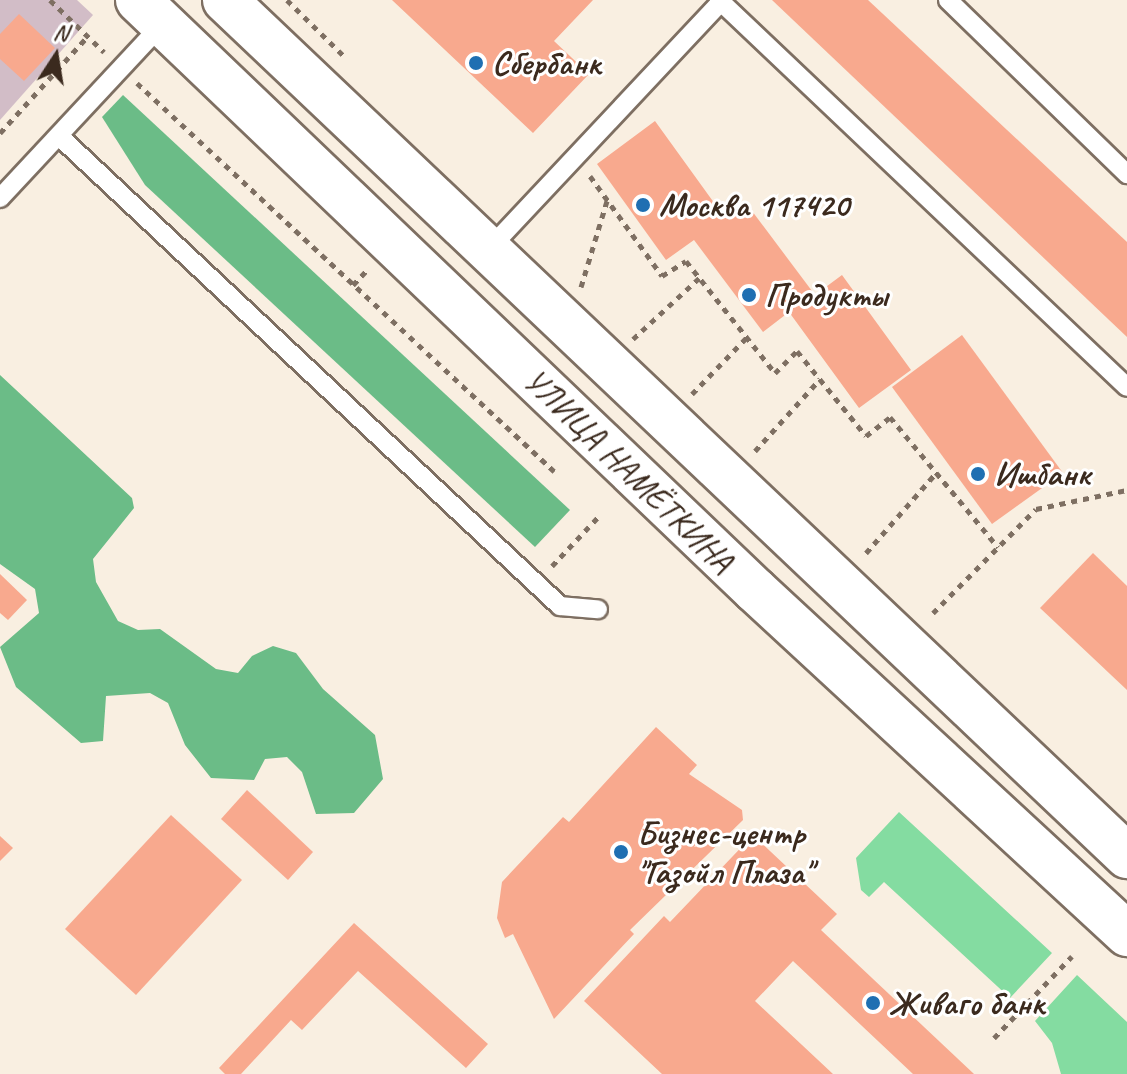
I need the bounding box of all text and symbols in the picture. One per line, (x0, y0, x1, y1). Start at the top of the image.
north arrow (16, 16, 96, 96)
text: N (51, 17, 71, 48)
place label: Сбербанк (492, 43, 601, 83)
marker: Сбербанк (467, 54, 485, 72)
place label: Москва 117420 (659, 185, 849, 225)
marker: Москва 117420 (634, 196, 652, 214)
place label: Продукты (765, 275, 888, 315)
marker: Продукты (740, 286, 758, 304)
street label: УЛИЦА НАМЁТКИНА (516, 360, 742, 580)
place label: Ишбанк (994, 454, 1090, 494)
marker: Ишбанк (969, 465, 987, 483)
place label: Бизнес-центр "Газойл Плаза" (637, 812, 813, 892)
marker: Бизнес-центр "Газойл Плаза" (612, 843, 630, 861)
place label: Живаго банк (889, 983, 1045, 1023)
marker: Живаго банк (864, 994, 882, 1012)

